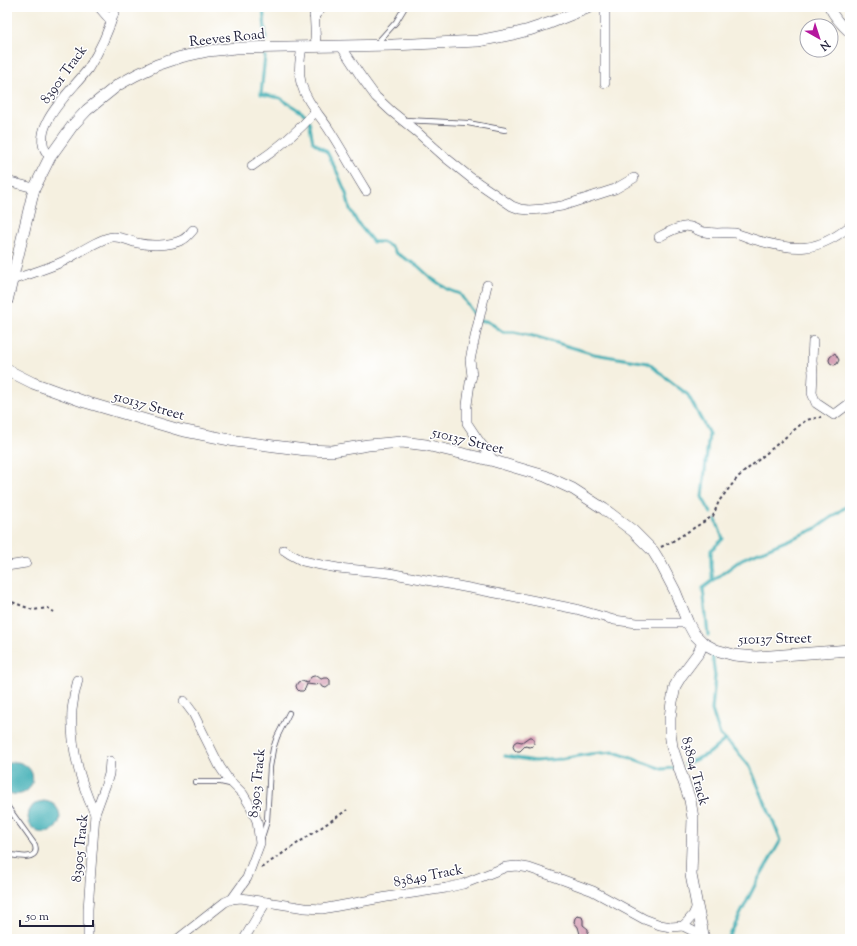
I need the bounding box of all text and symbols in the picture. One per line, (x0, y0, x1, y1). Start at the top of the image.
north arrow (799, 18, 839, 58)
street label: Reeves Road (188, 25, 266, 53)
text: N (816, 35, 834, 54)
street label: 83901 Track (36, 41, 93, 109)
street label: 510137 Street (110, 387, 187, 427)
street label: 510137 Street (429, 423, 506, 461)
street label: 510137 Street (737, 629, 812, 651)
street label: 83804 Track (675, 735, 713, 808)
street label: 83903 Track (244, 747, 272, 819)
street label: 83905 Track (67, 813, 95, 883)
street label: 83849 Track (392, 860, 465, 893)
scale bar (20, 902, 93, 928)
text: 50 m (25, 908, 49, 926)

